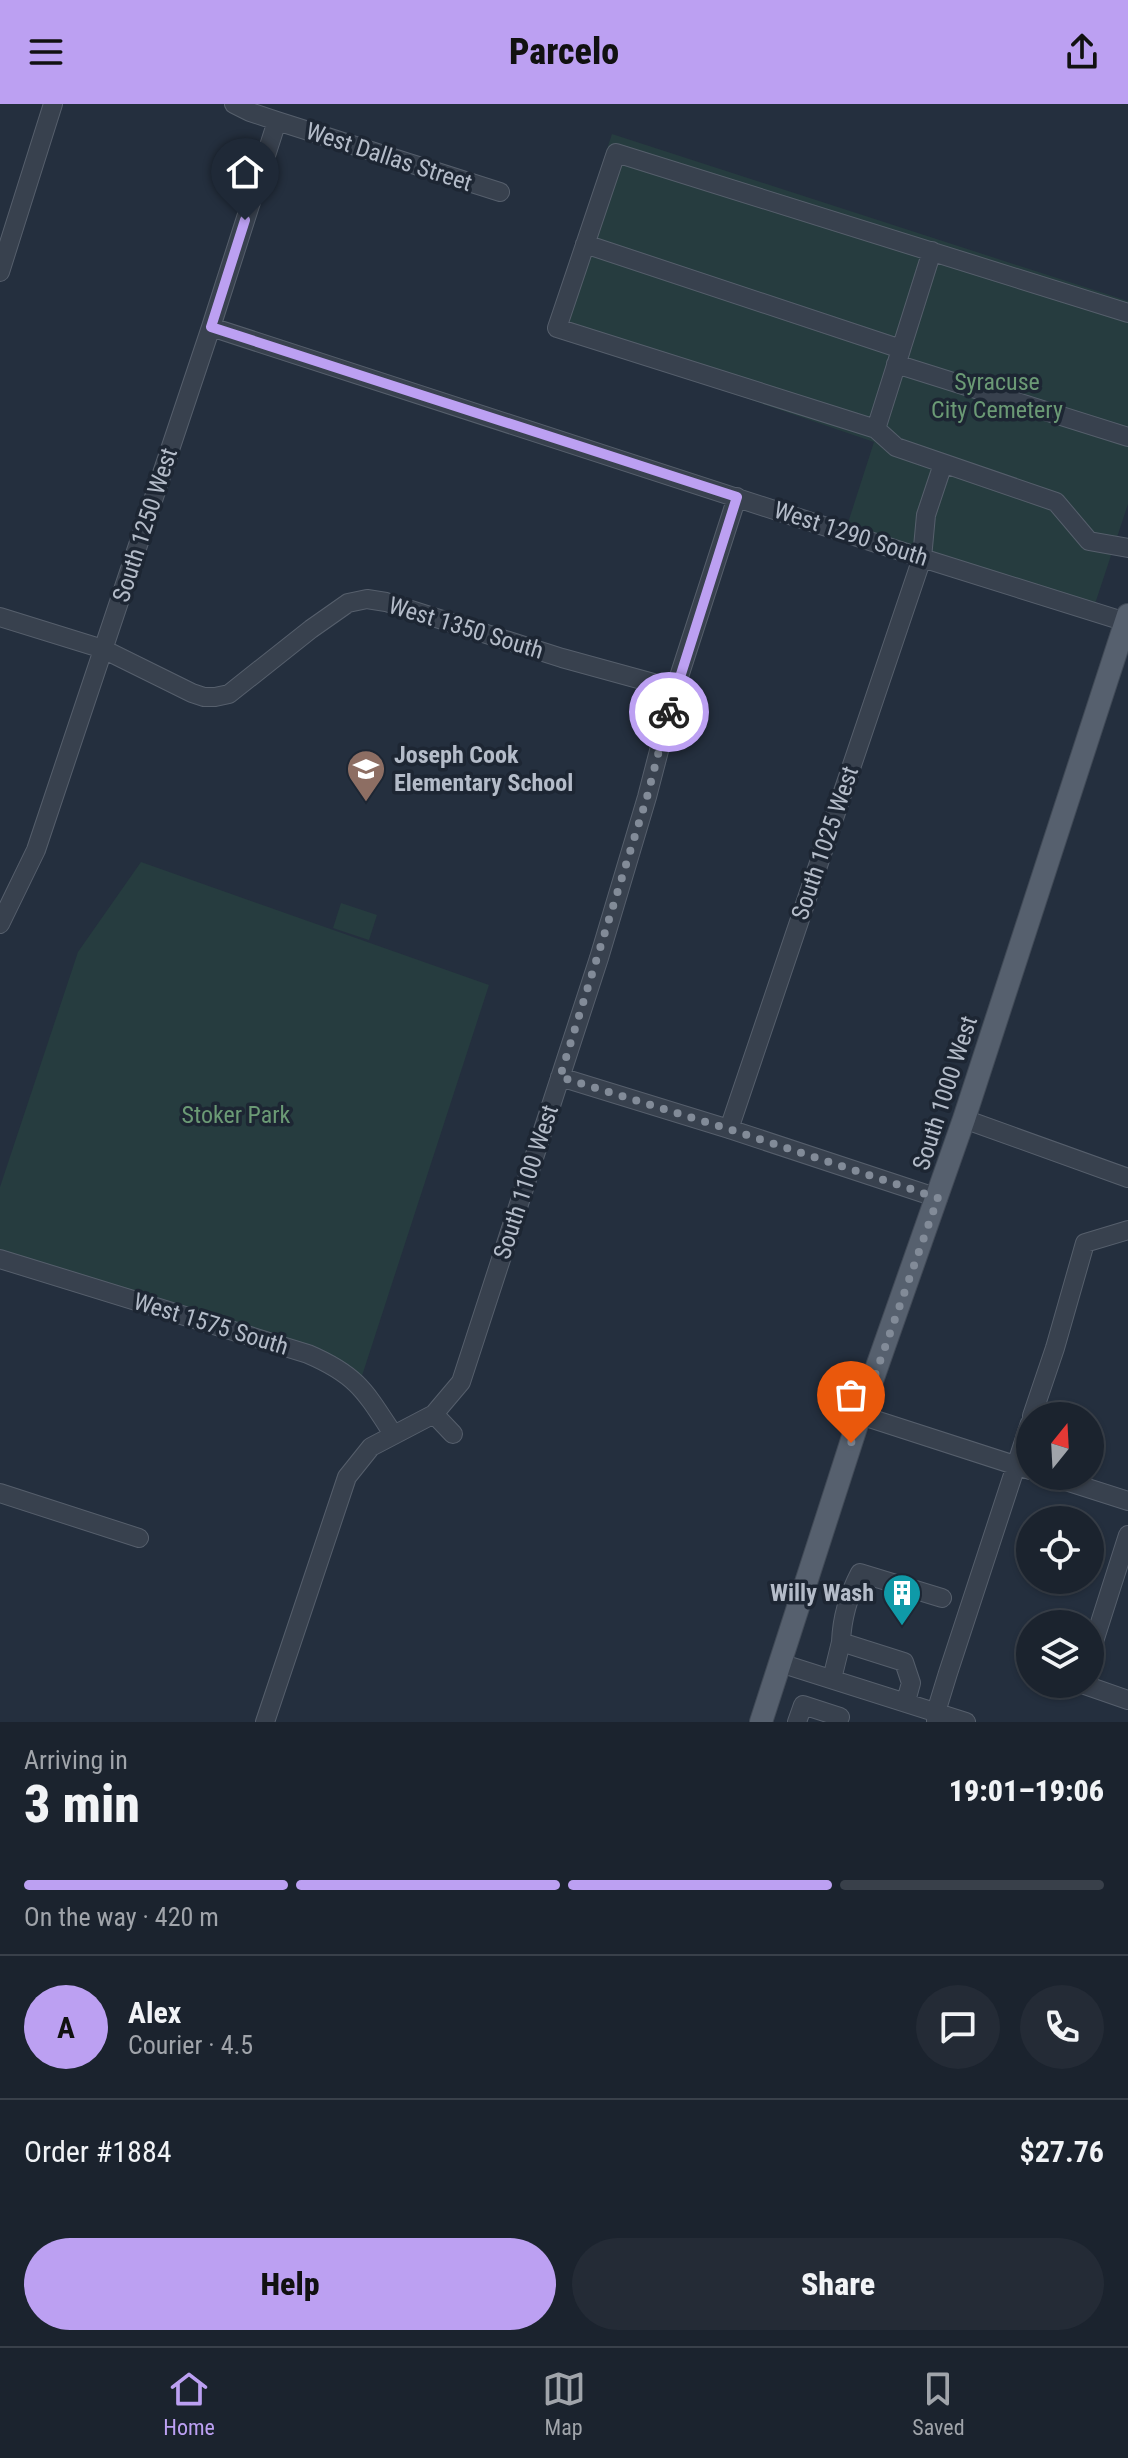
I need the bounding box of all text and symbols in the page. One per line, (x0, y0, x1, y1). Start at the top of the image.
icon: menu (24, 30, 68, 74)
icon: share (1060, 30, 1104, 74)
text: Parcelo (509, 31, 619, 73)
street label: West Dallas Street (302, 117, 476, 197)
pin (211, 138, 279, 220)
icon: home (223, 150, 267, 194)
park label: Syracuse City Cemetery (931, 368, 1063, 424)
street label: South 1250 West (107, 444, 183, 606)
street label: West 1290 South (770, 496, 932, 572)
street label: West 1350 South (385, 591, 547, 665)
courier (629, 672, 709, 752)
icon: bike (647, 690, 691, 734)
place label: Joseph Cook Elementary School (394, 741, 573, 797)
school or university icon: Joseph Cook Elementary School (345, 748, 387, 803)
street label: South 1025 West (786, 763, 864, 923)
street label: South 1000 West (907, 1012, 983, 1174)
park label: Stoker Park (182, 1101, 291, 1129)
street label: South 1100 West (488, 1101, 564, 1263)
street label: West 1575 South (130, 1287, 292, 1361)
pin (817, 1361, 885, 1443)
icon: bag (829, 1373, 873, 1417)
north arrow (1016, 1402, 1104, 1490)
map controls (1016, 1402, 1104, 1698)
button: locate (1016, 1506, 1104, 1594)
building icon: Willy Wash (881, 1572, 923, 1627)
place label: Willy Wash (770, 1579, 874, 1607)
button: layers (1016, 1610, 1104, 1698)
text: Arriving in (24, 1745, 128, 1775)
text: 19:01–19:06 (949, 1773, 1104, 1808)
text: 3 min (24, 1774, 140, 1835)
text: On the way · 420 m (24, 1902, 219, 1932)
button: chat (916, 1985, 1000, 2069)
button: phone (1020, 1985, 1104, 2069)
text: Alex (128, 1995, 181, 2030)
text: A (57, 2010, 75, 2045)
text: Courier · 4.5 (128, 2030, 253, 2060)
text: Order #1884 (24, 2134, 172, 2169)
text: $27.76 (1019, 2134, 1104, 2169)
button: Help (24, 2238, 556, 2330)
button: Share (572, 2238, 1104, 2330)
tab: Home (163, 2367, 215, 2440)
tab: Map (542, 2367, 586, 2440)
tab: Saved (912, 2367, 965, 2440)

